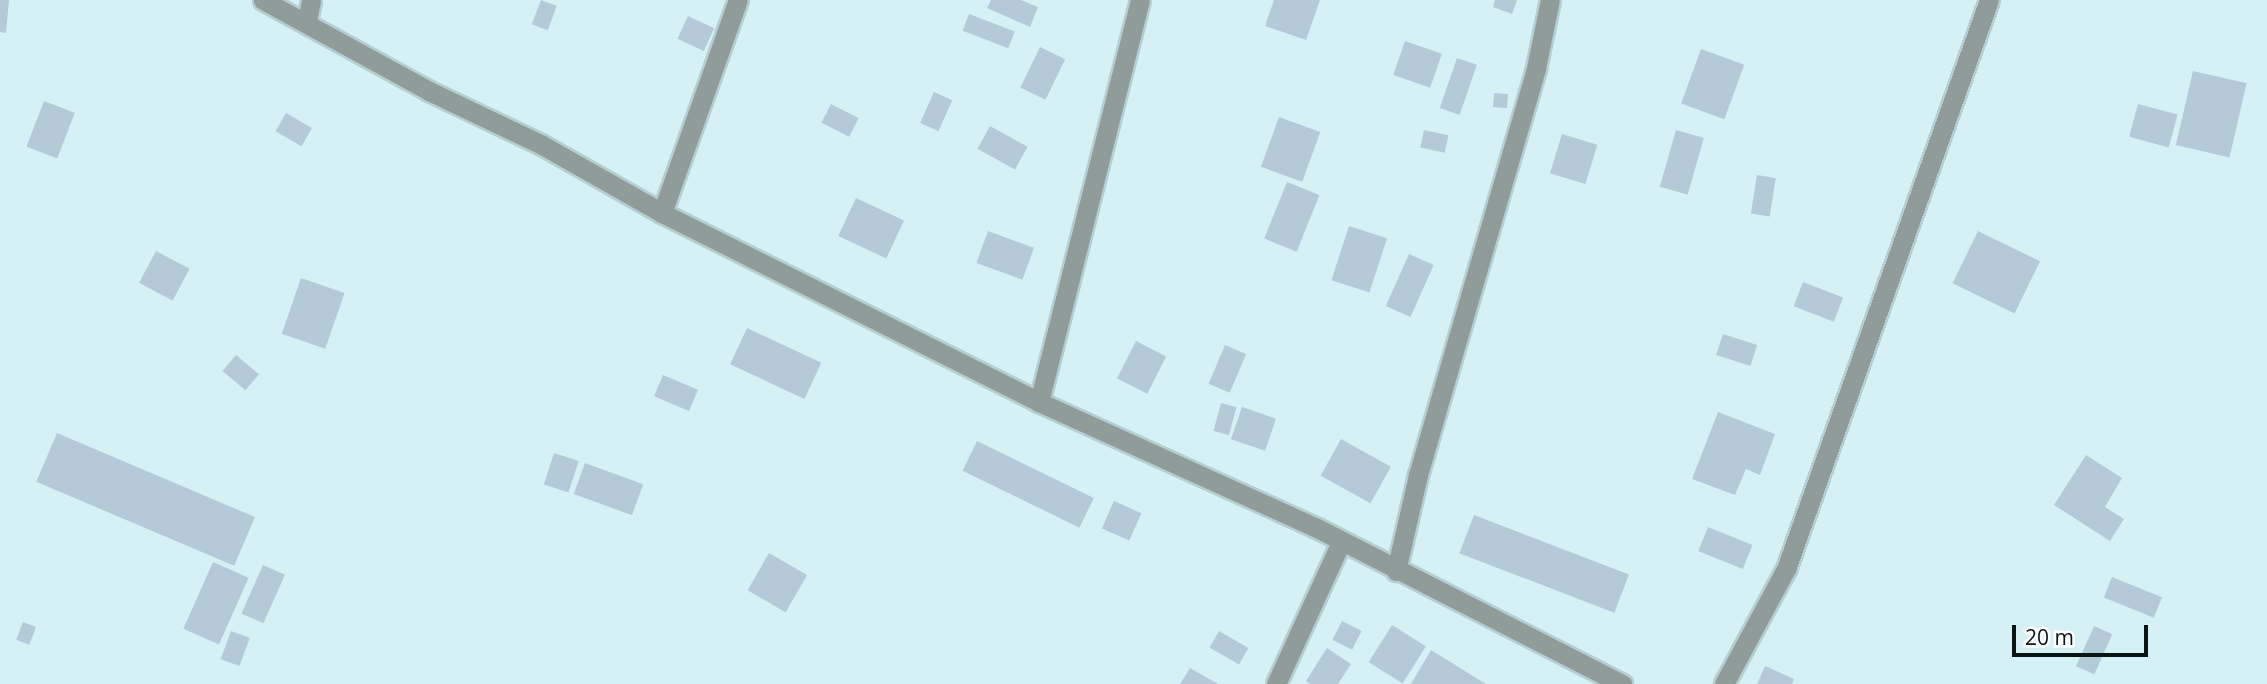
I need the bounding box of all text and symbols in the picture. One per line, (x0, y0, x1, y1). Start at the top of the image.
scale bar (2015, 610, 2152, 654)
text: 20 m (2025, 623, 2074, 651)

